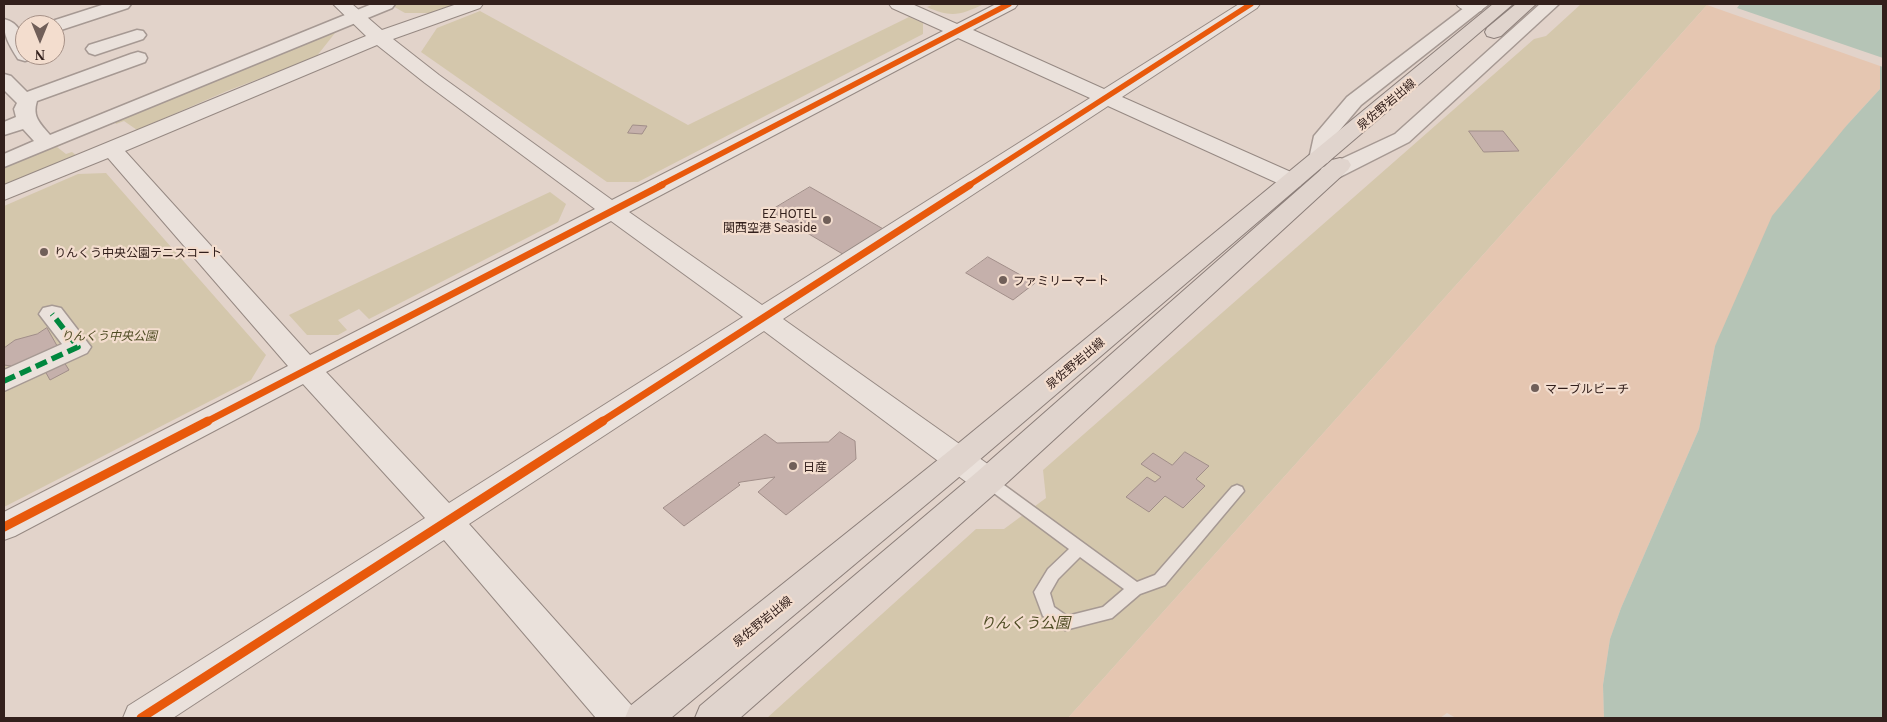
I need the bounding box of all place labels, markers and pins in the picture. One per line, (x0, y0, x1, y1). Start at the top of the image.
place label: EZ HOTEL 関西空港 Seaside (723, 206, 817, 234)
marker: EZ HOTEL 関西空港 Seaside (821, 214, 833, 226)
place label: りんくう中央公園テニスコート (54, 245, 222, 259)
marker: りんくう中央公園テニスコート (38, 246, 50, 258)
place label: ファミリーマート (1013, 273, 1109, 287)
marker: ファミリーマート (997, 274, 1009, 286)
place label: マーブルビーチ (1545, 381, 1629, 395)
marker: マーブルビーチ (1529, 382, 1541, 394)
place label: 日産 (803, 459, 827, 473)
marker: 日産 (787, 460, 799, 472)

